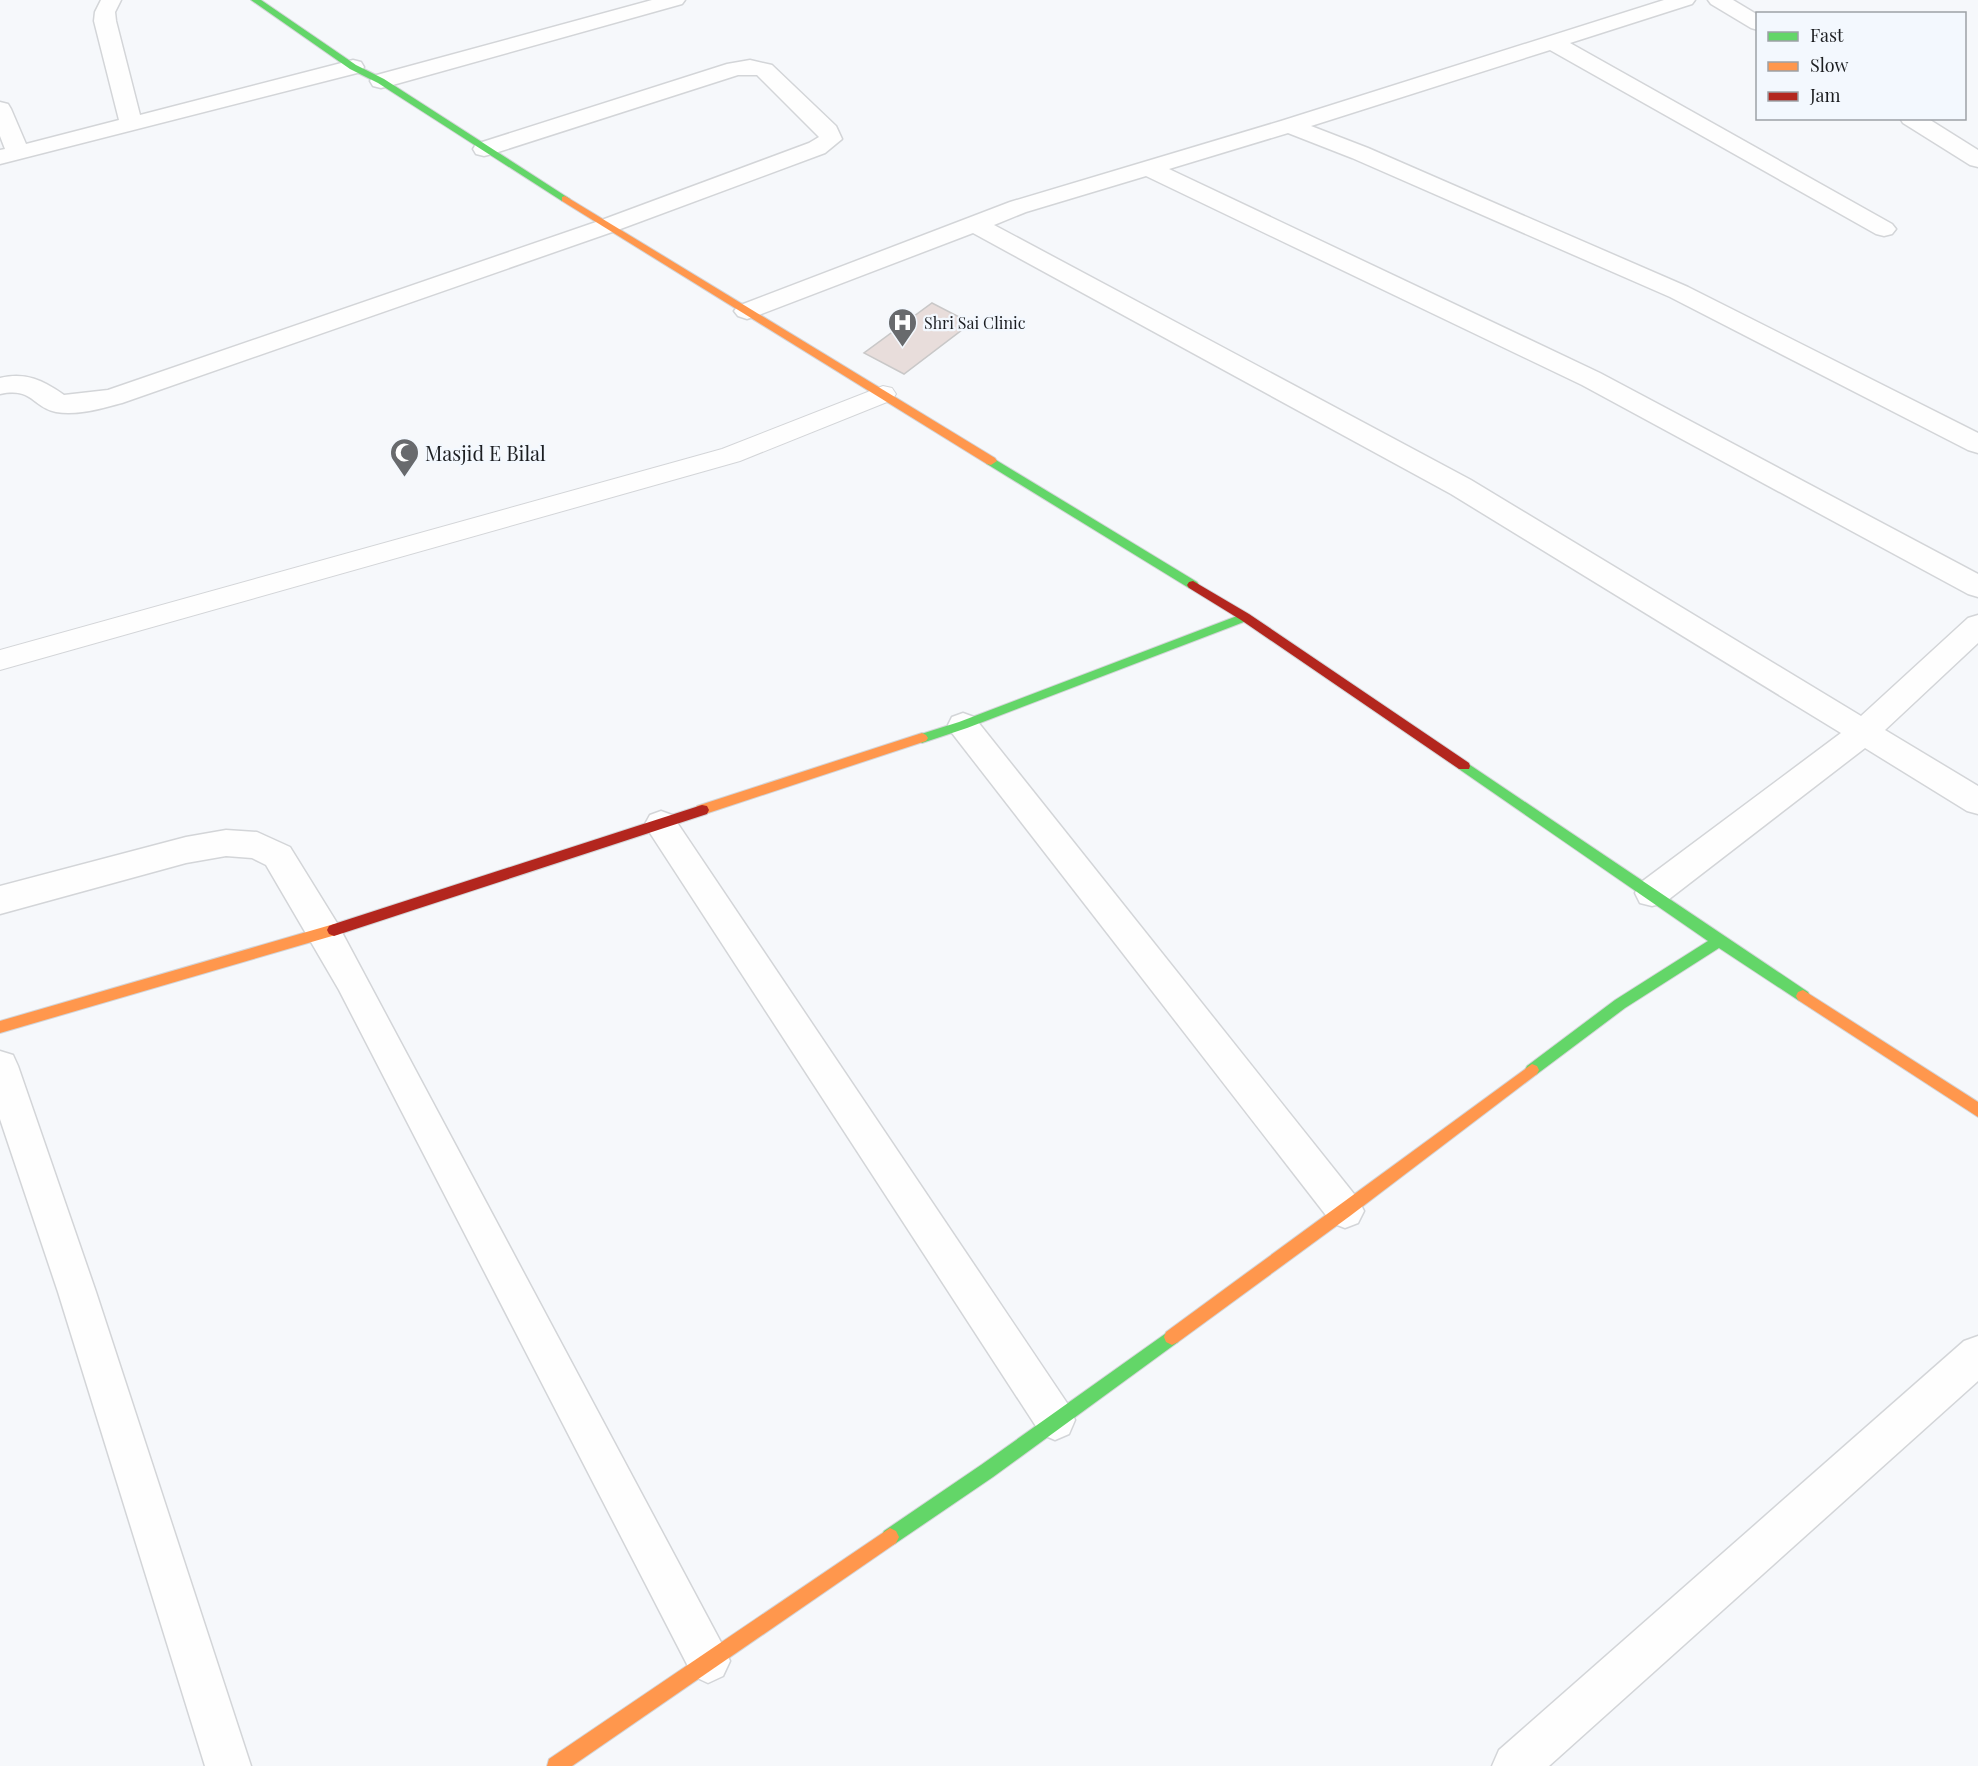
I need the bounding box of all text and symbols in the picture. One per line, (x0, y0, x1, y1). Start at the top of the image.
legend (1756, 12, 1966, 120)
text: Fast (1810, 23, 1844, 47)
text: Slow (1810, 53, 1848, 77)
text: Jam (1809, 83, 1840, 107)
hospital icon: Shri Sai Clinic (887, 306, 919, 348)
place label: Shri Sai Clinic (924, 312, 1026, 333)
mosque icon: Masjid E Bilal (388, 436, 420, 478)
place label: Masjid E Bilal (425, 439, 546, 466)

